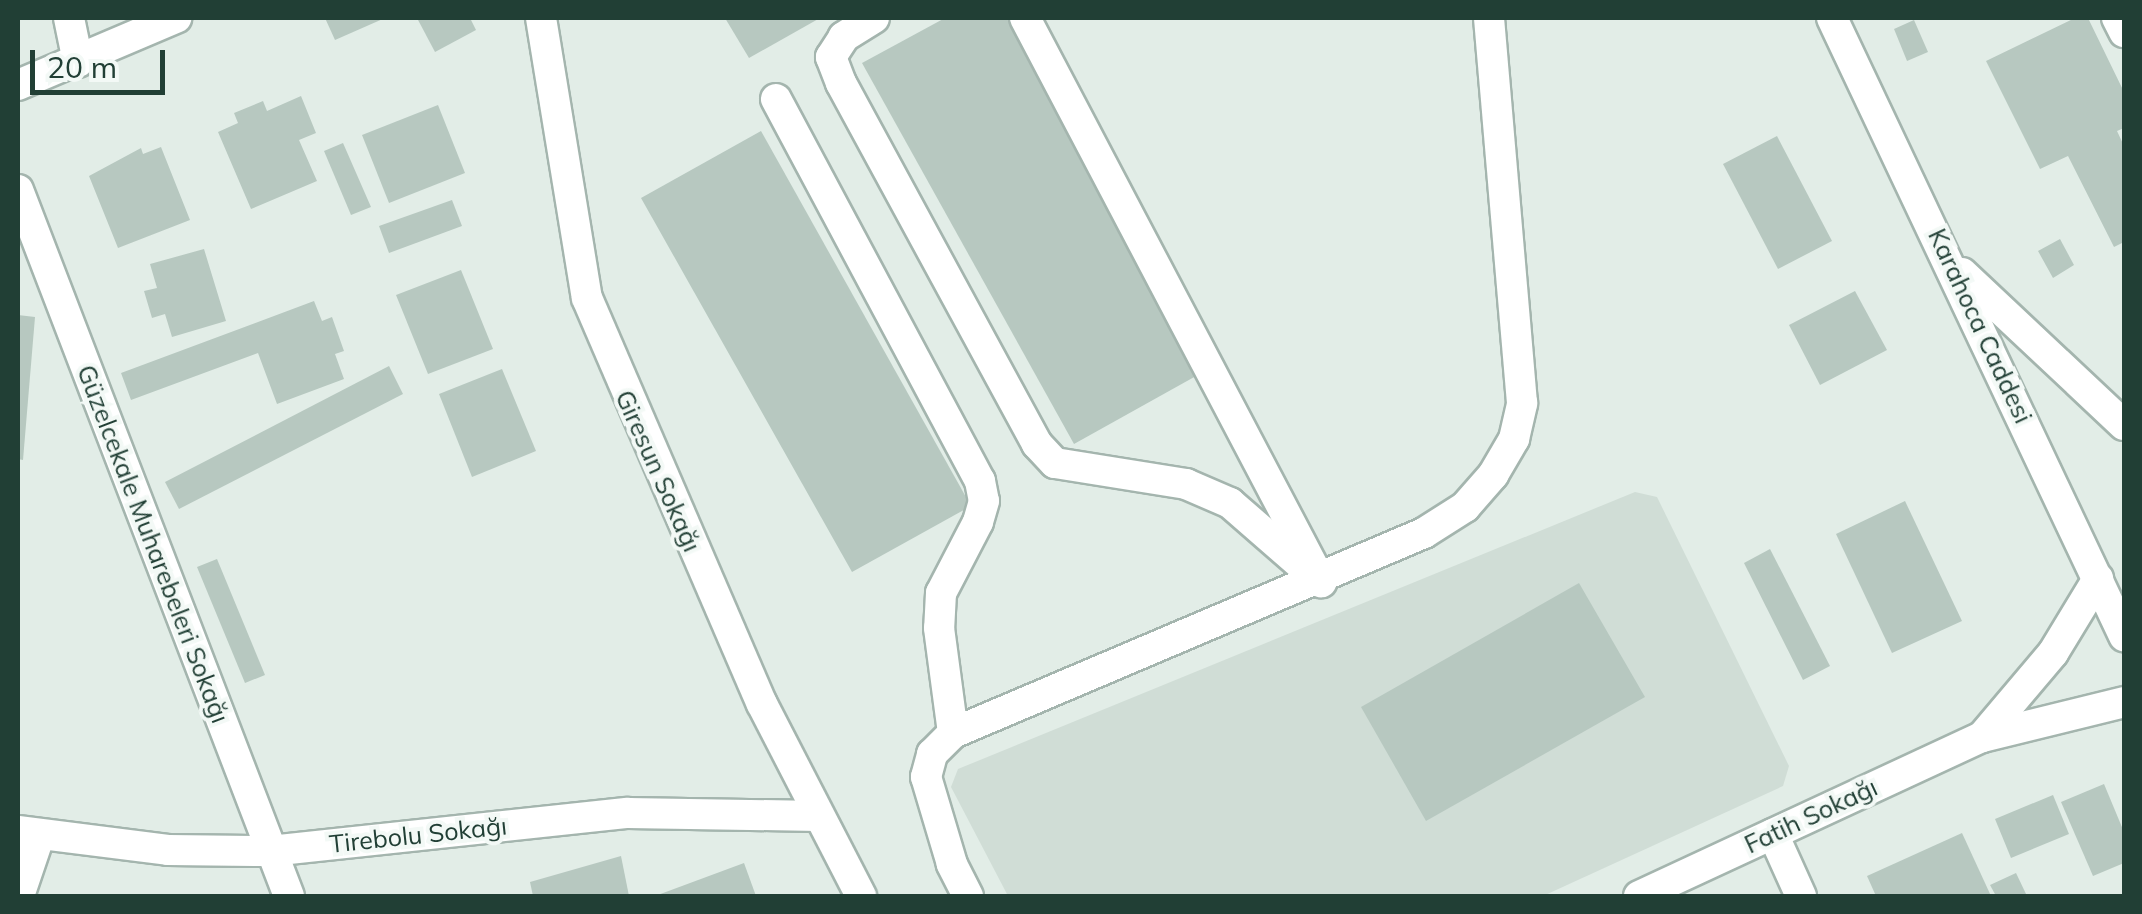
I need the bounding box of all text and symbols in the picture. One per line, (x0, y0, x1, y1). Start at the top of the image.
scale bar (35, 30, 170, 92)
text: 20 m (47, 48, 117, 86)
street label: Karahoca Caddesi (1922, 224, 2038, 428)
street label: Güzelcekale Muharebeleri Sokağı (71, 361, 235, 727)
street label: Giresun Sokağı (609, 386, 707, 556)
street label: Fatih Sokağı (1740, 772, 1882, 860)
street label: Tirebolu Sokağı (328, 811, 508, 859)

